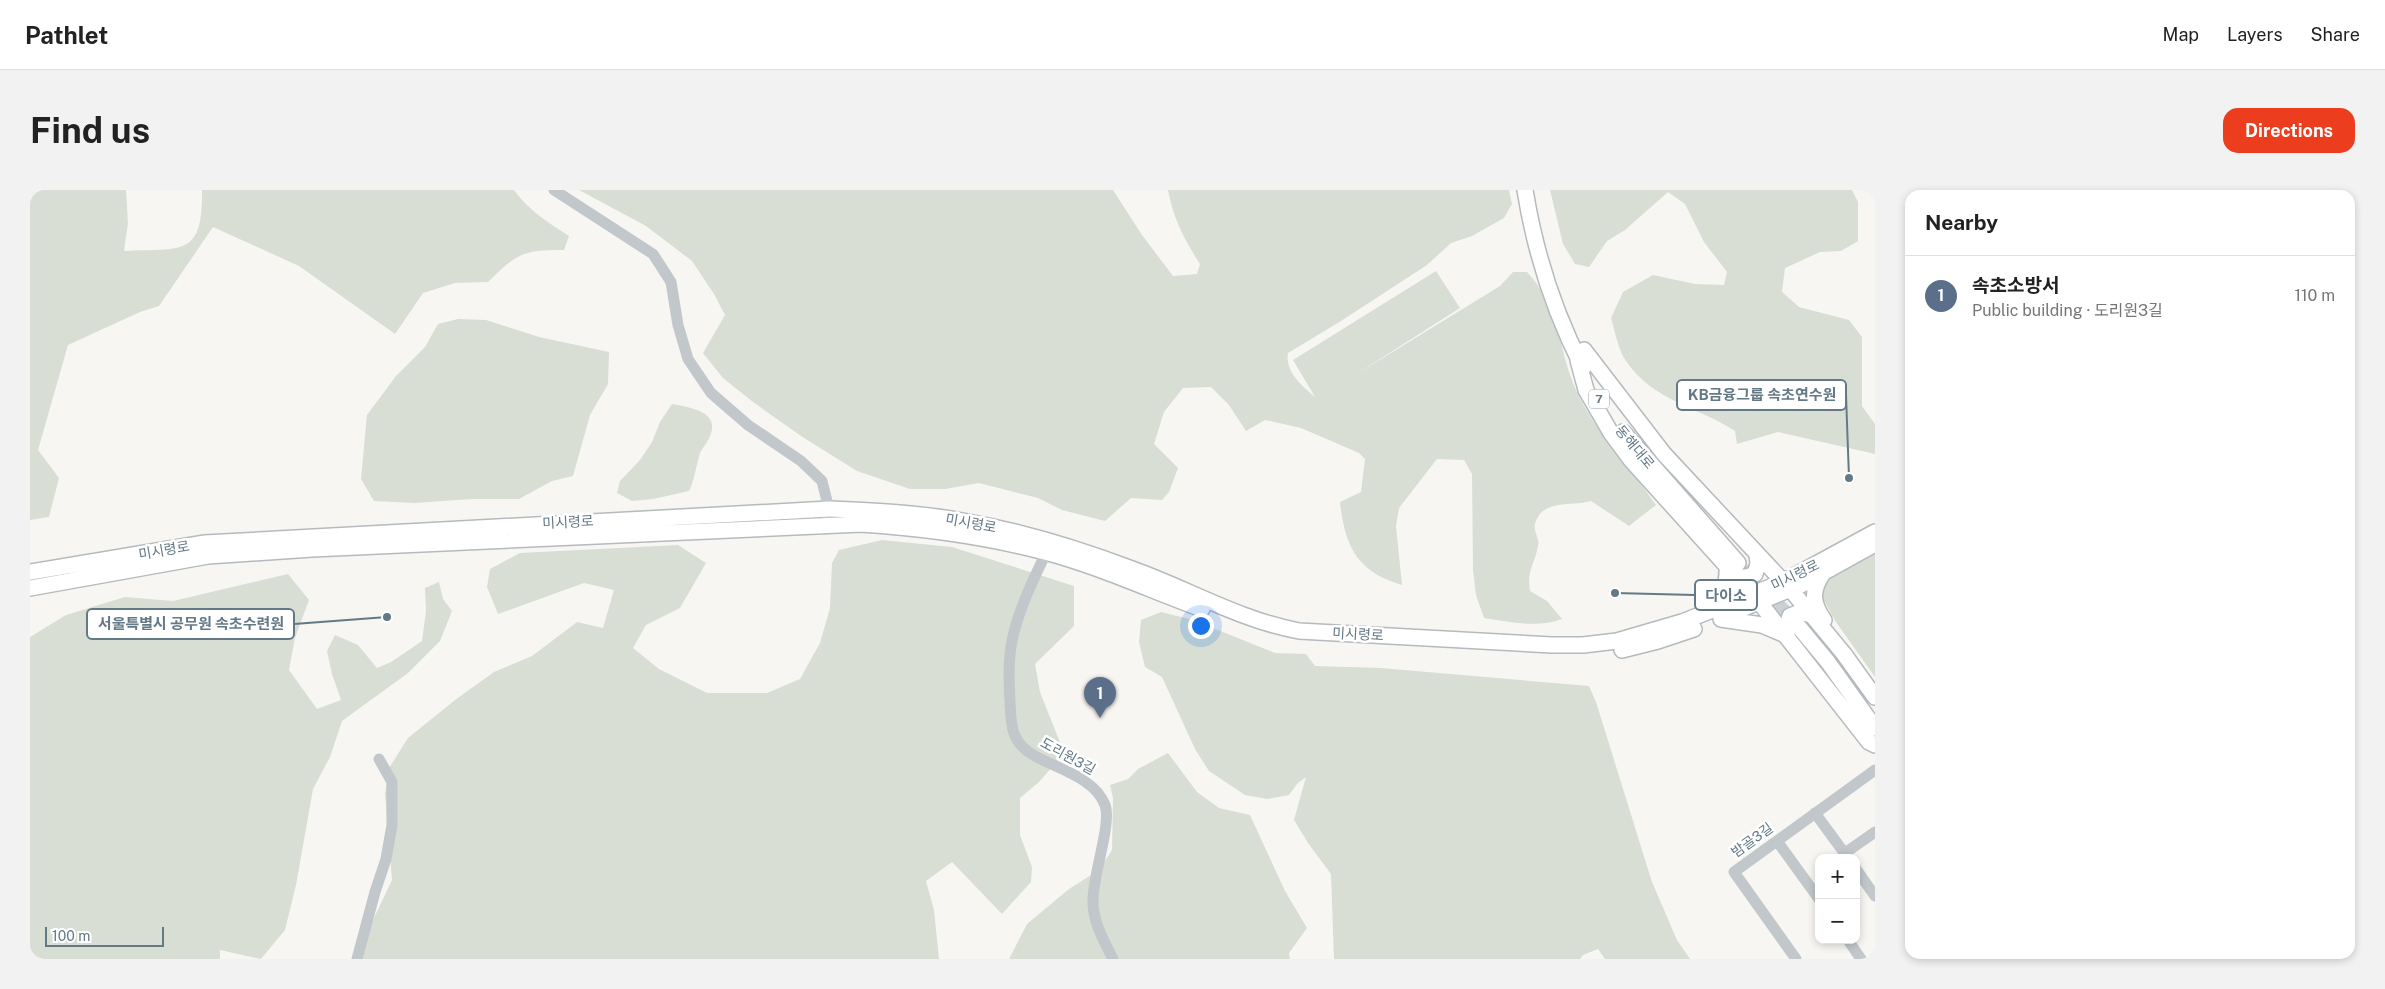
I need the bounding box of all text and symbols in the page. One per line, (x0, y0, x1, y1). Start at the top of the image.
text: Pathlet (25, 21, 108, 49)
text: Map (2163, 24, 2199, 45)
text: Layers (2227, 24, 2283, 45)
text: Share (2311, 24, 2360, 45)
button: Directions (2223, 108, 2355, 153)
text: Find us (30, 110, 150, 151)
text: Nearby (1925, 210, 1998, 235)
text: 속초소방서 (1972, 274, 2059, 296)
text: 1 (1938, 286, 1944, 305)
text: 110 m (2294, 286, 2335, 305)
text: Public building · 도리원3길 (1972, 301, 2163, 320)
callout: KB금융그룹 속초연수원 (1677, 380, 1846, 410)
text: KB금융그룹 속초연수원 (1688, 386, 1836, 403)
road number: 7 (1589, 390, 1609, 408)
street label: 동해대로 (1612, 422, 1658, 472)
street label: 미시령로 (944, 511, 998, 535)
street label: 미시령로 (542, 513, 594, 531)
street label: 미시령로 (137, 538, 191, 562)
street label: 미시령로 (1768, 556, 1822, 593)
callout: 다이소 (1695, 580, 1757, 610)
text: 다이소 (1705, 587, 1747, 604)
callout: 서울특별시 공무원 속초수련원 (87, 609, 294, 639)
your location (1188, 613, 1214, 639)
text: 서울특별시 공무원 속초수련원 (98, 615, 284, 632)
street label: 미시령로 (1332, 625, 1384, 643)
pin: 1 (1084, 677, 1116, 718)
street label: 도리원3길 (1038, 734, 1098, 778)
street label: 밤골3길 (1728, 820, 1776, 860)
map controls (1815, 854, 1860, 944)
button: + (1815, 854, 1860, 899)
button: − (1815, 899, 1860, 944)
scale bar (45, 924, 164, 947)
text: 100 m (52, 928, 90, 944)

